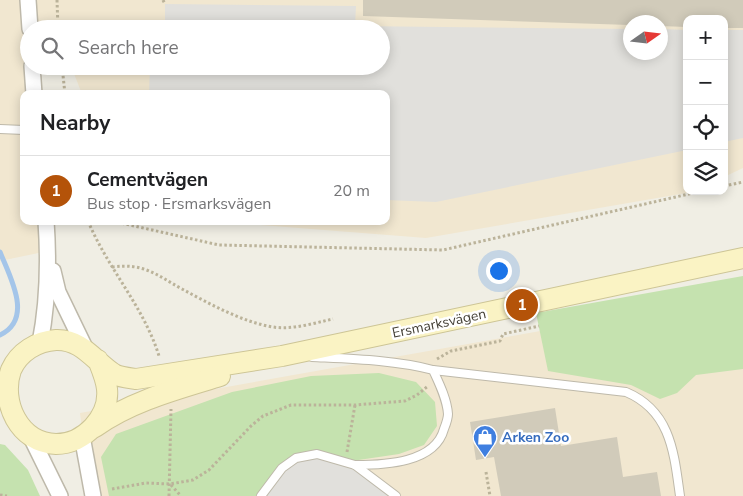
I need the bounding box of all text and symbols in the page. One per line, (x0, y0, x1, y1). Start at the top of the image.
north arrow (623, 15, 668, 60)
map controls (683, 15, 728, 195)
button: + (683, 15, 728, 60)
search box (20, 20, 390, 75)
icon: search (38, 34, 66, 62)
text: Search here (78, 35, 179, 61)
button: − (683, 60, 728, 105)
button: locate (683, 105, 728, 150)
text: Nearby (40, 109, 110, 137)
button: layers (683, 150, 728, 195)
text: Cementvägen (87, 167, 208, 193)
text: 1 (51, 180, 61, 202)
text: 20 m (333, 180, 370, 202)
text: Bus stop · Ersmarksvägen (87, 193, 271, 215)
your location (486, 258, 512, 284)
pin: 1 (506, 286, 538, 324)
street label: Ersmarksvägen (390, 304, 488, 343)
shop icon: Arken Zoo (472, 424, 498, 458)
place label: Arken Zoo (502, 428, 569, 447)

